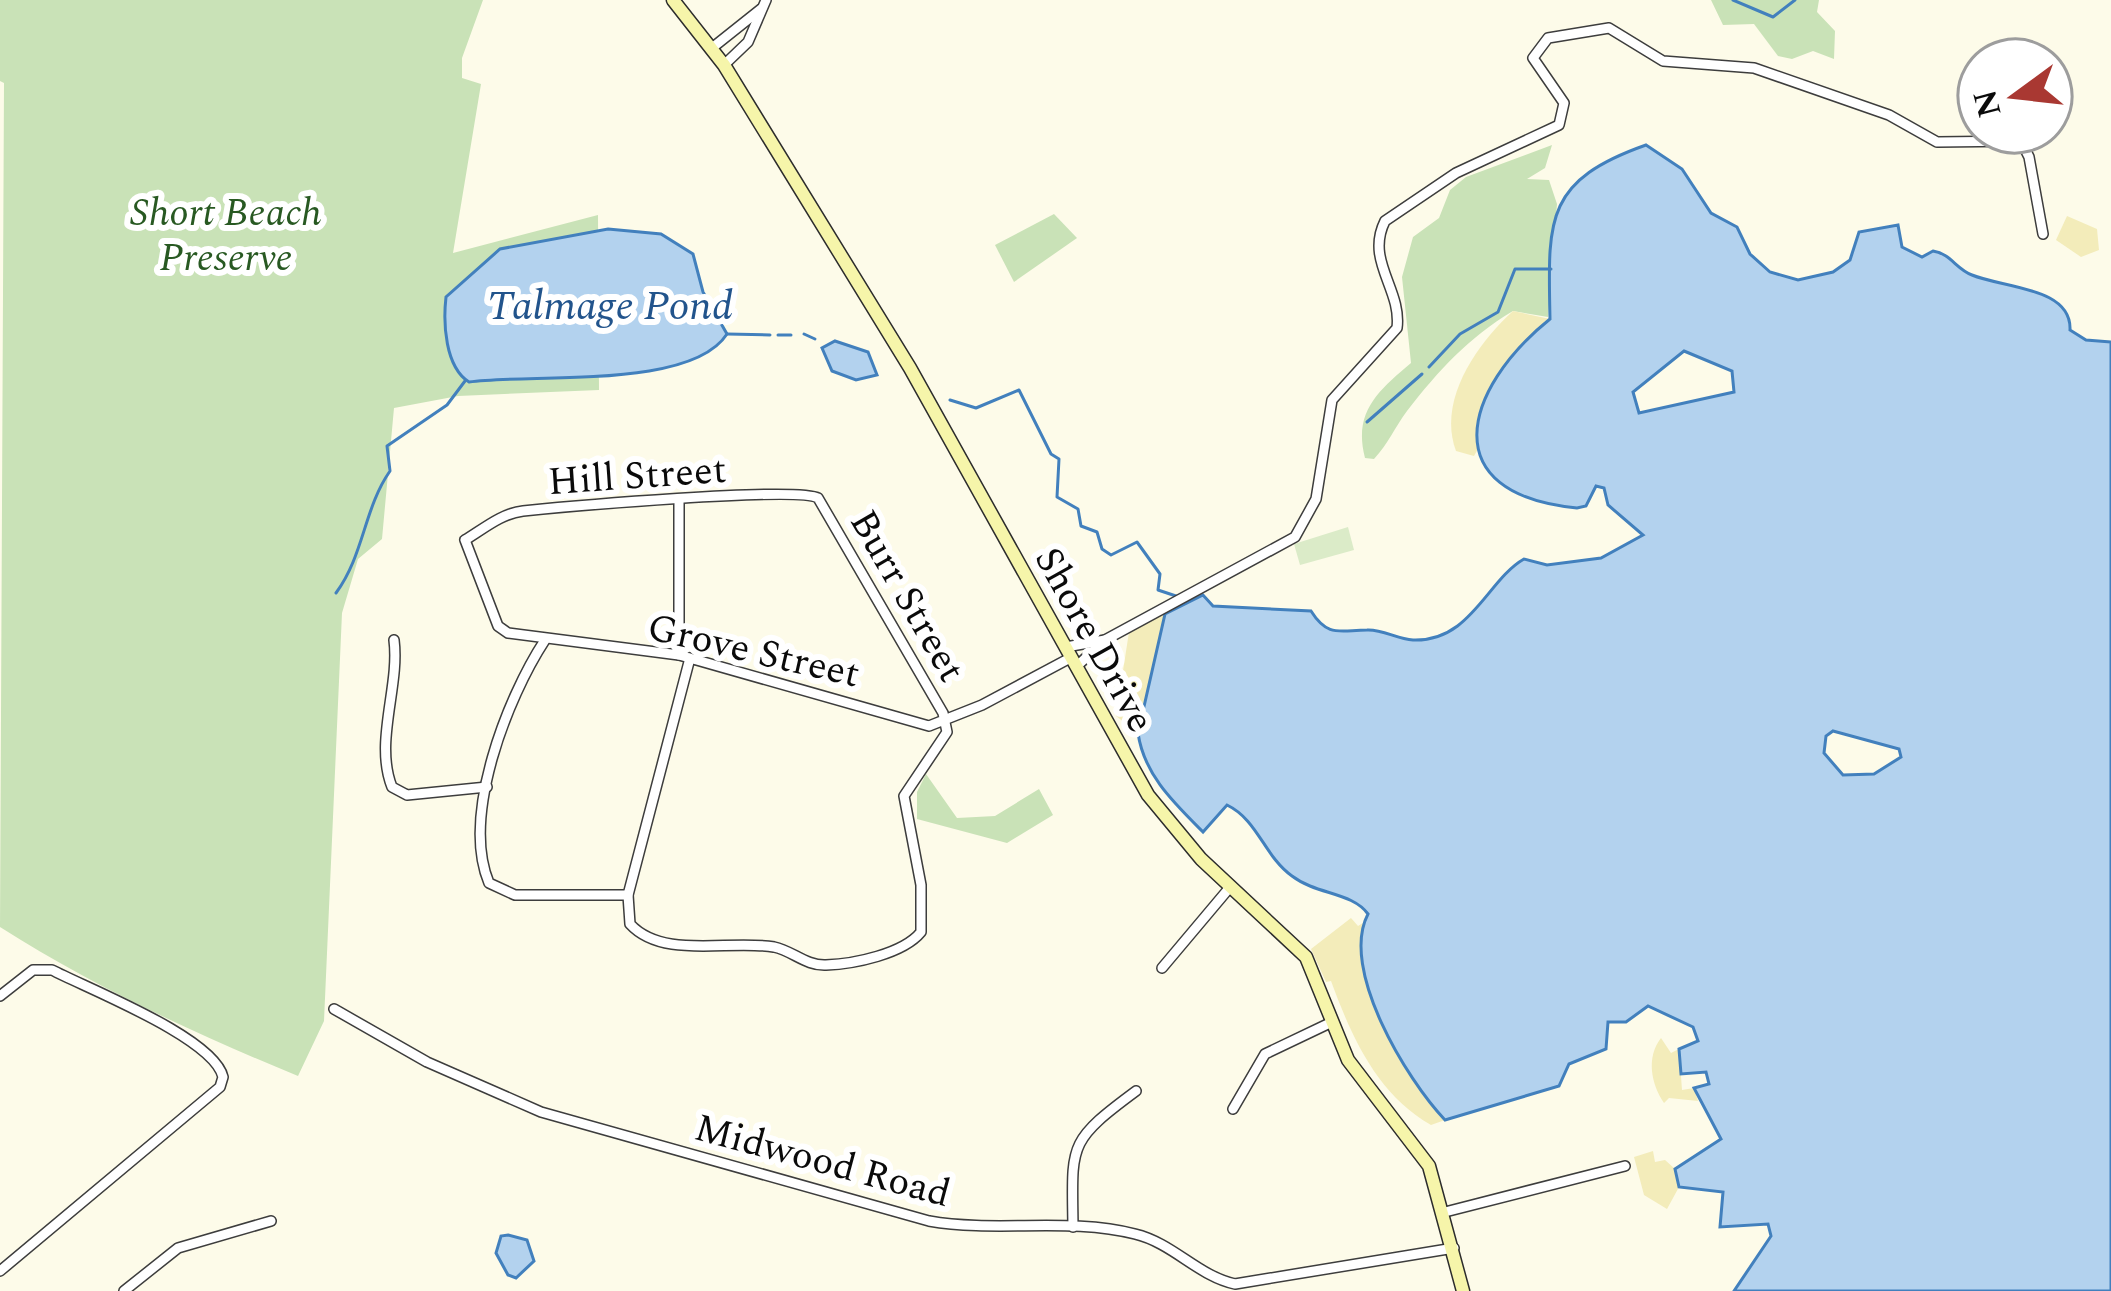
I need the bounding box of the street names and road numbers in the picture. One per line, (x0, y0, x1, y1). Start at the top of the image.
street label: Hill Street (546, 441, 728, 512)
street label: Burr Street (834, 499, 980, 694)
street label: Shore Drive (1019, 537, 1169, 744)
street label: Grove Street (641, 598, 865, 704)
street label: Midwood Road (688, 1099, 957, 1224)

